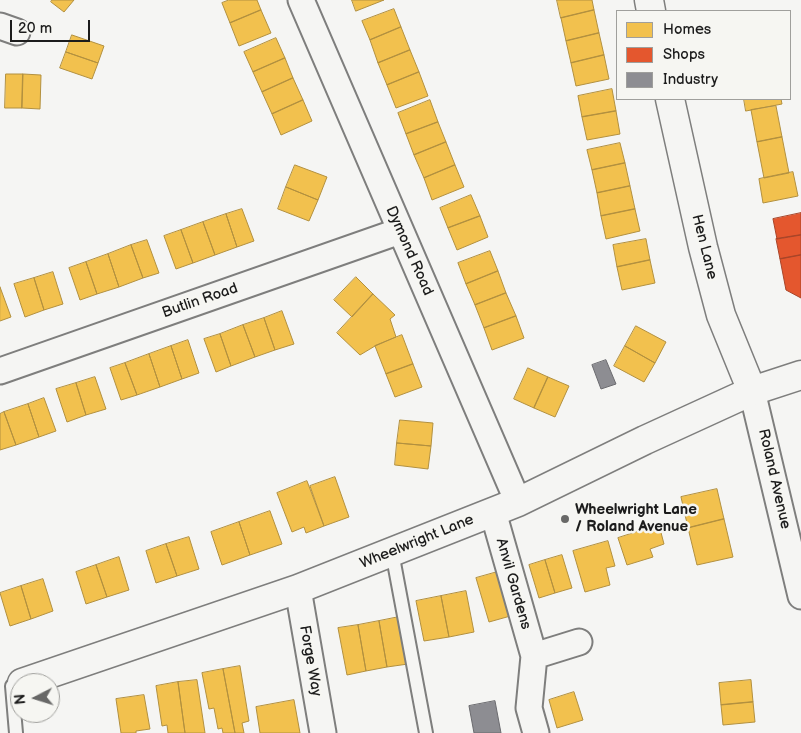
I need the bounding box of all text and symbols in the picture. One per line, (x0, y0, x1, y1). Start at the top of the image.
scale bar (12, 10, 92, 42)
legend (616, 10, 791, 100)
text: 20 m (18, 19, 52, 38)
text: Homes (663, 20, 711, 39)
text: Shops (663, 45, 705, 64)
text: Industry (663, 70, 718, 89)
street label: Dymond Road (381, 203, 437, 299)
street label: Hen Lane (687, 213, 721, 281)
street label: Butlin Road (160, 280, 240, 322)
street label: Roland Avenue (754, 427, 794, 531)
place label: Wheelwright Lane / Roland Avenue (575, 501, 697, 536)
street label: Wheelwright Lane (357, 511, 477, 573)
marker: Wheelwright Lane / Roland Avenue (559, 513, 571, 525)
street label: Anvil Gardens (491, 536, 535, 632)
street label: Forge Way (295, 624, 325, 698)
north arrow (10, 673, 60, 723)
text: N (12, 693, 29, 705)

